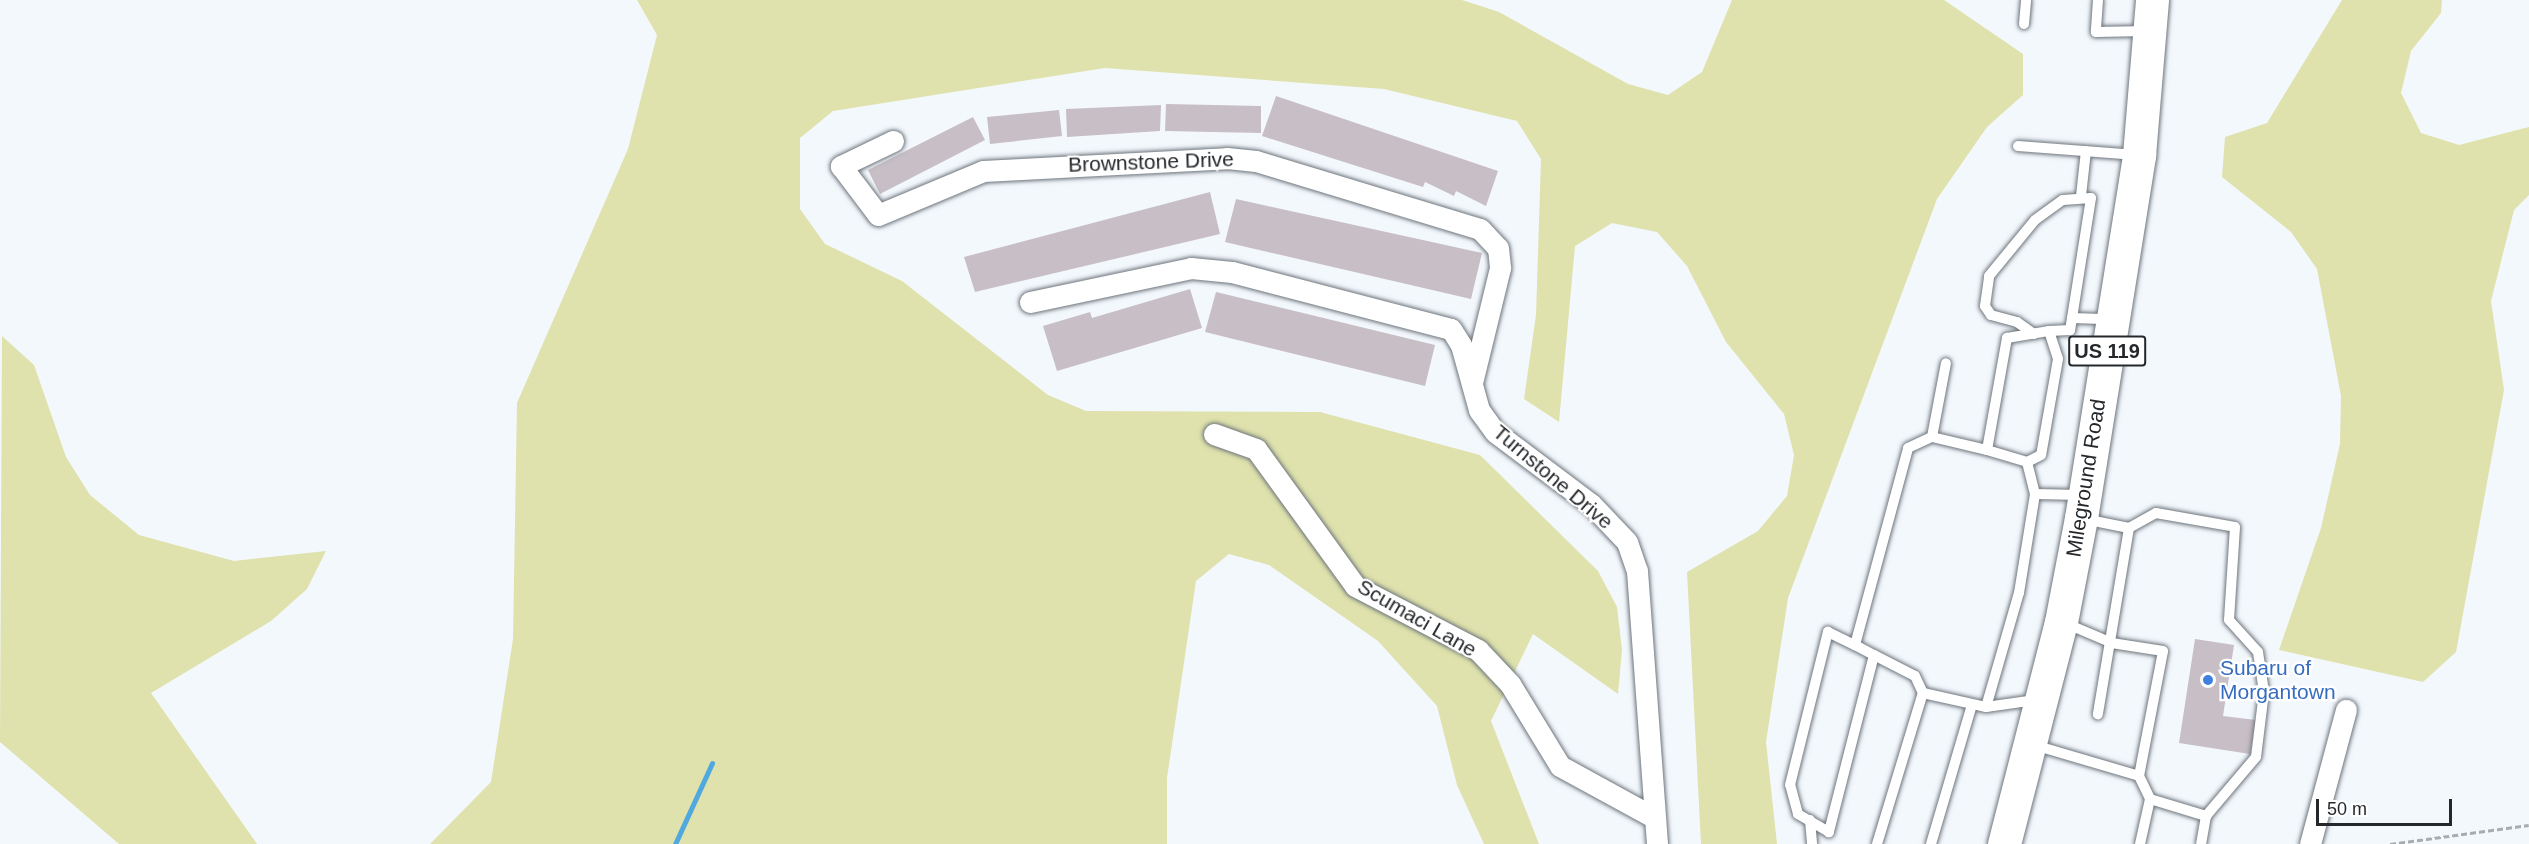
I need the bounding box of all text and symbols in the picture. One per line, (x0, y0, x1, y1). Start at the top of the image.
street label: Brownstone Drive (1068, 147, 1234, 177)
road number: US 119 (2068, 334, 2146, 368)
street label: Mileground Road (2061, 397, 2111, 559)
street label: Turnstone Drive (1488, 420, 1618, 534)
street label: Scumaci Lane (1353, 574, 1481, 662)
place label: Subaru of Morgantown (2220, 655, 2336, 705)
marker: Subaru of Morgantown (2201, 673, 2215, 687)
scale bar (2319, 787, 2456, 825)
text: 50 m (2327, 799, 2367, 819)

